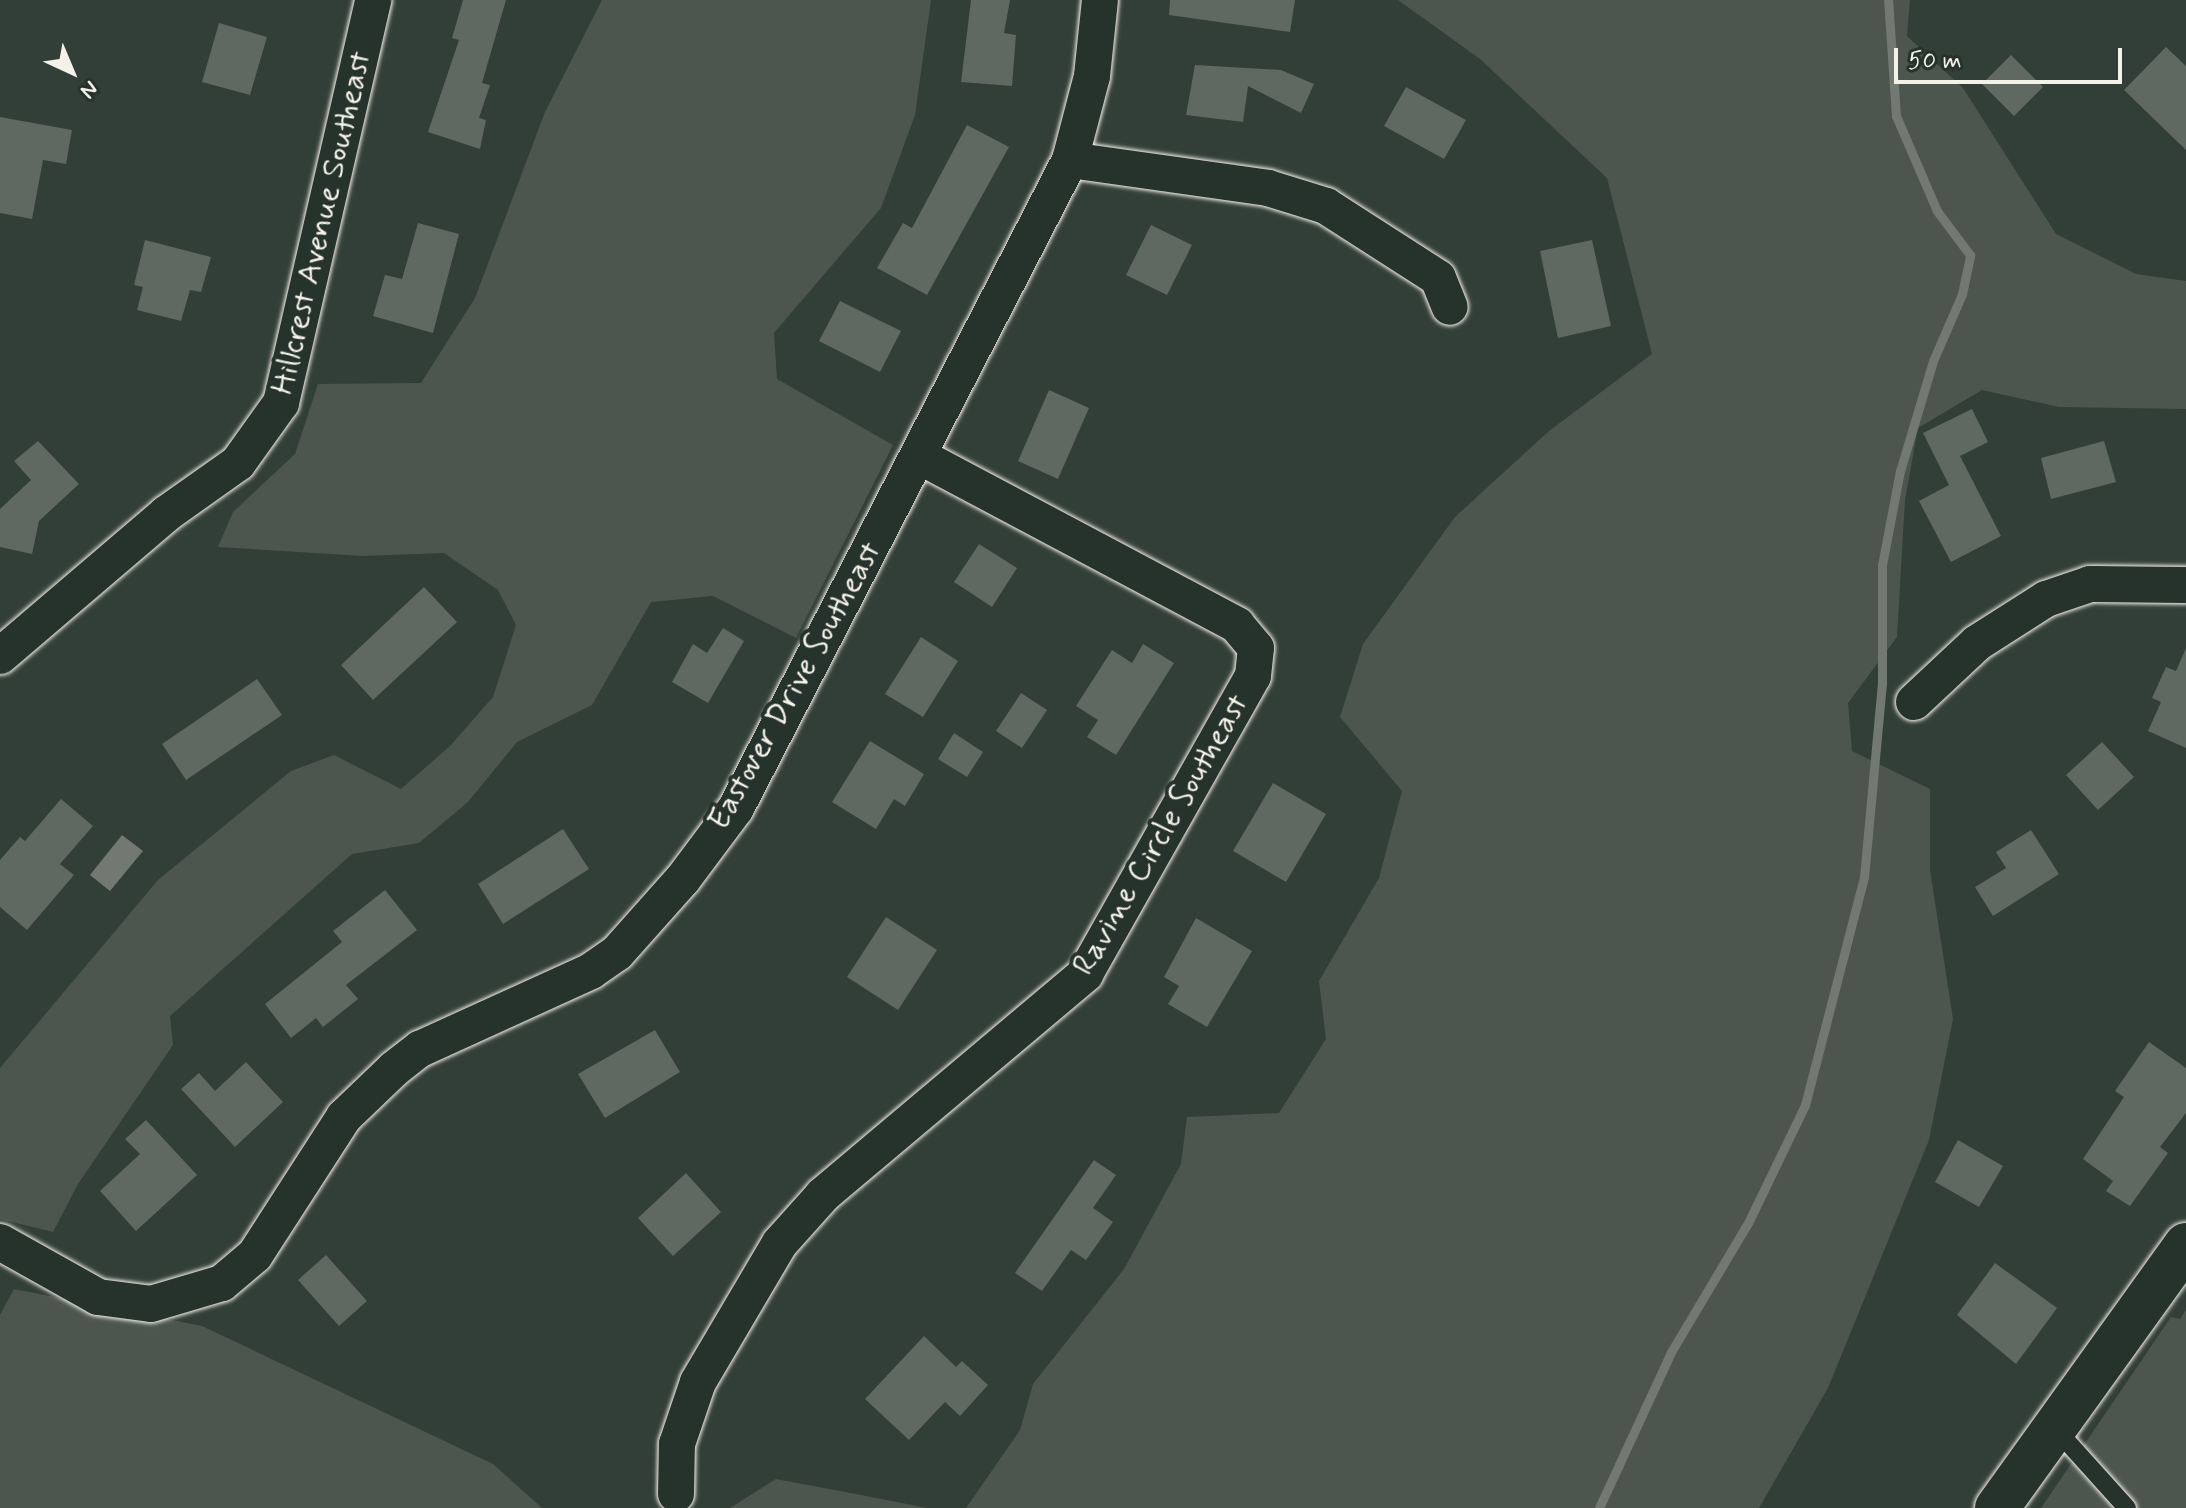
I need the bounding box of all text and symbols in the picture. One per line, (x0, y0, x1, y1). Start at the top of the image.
north arrow (32, 32, 112, 112)
scale bar (1898, 32, 2126, 82)
text: 50 m (1908, 46, 1962, 77)
street label: Hillcrest Avenue Southeast (264, 51, 380, 395)
text: N (74, 74, 104, 104)
street label: Eastover Drive Southeast (700, 536, 890, 836)
street label: Ravine Circle Southeast (1065, 688, 1257, 982)

